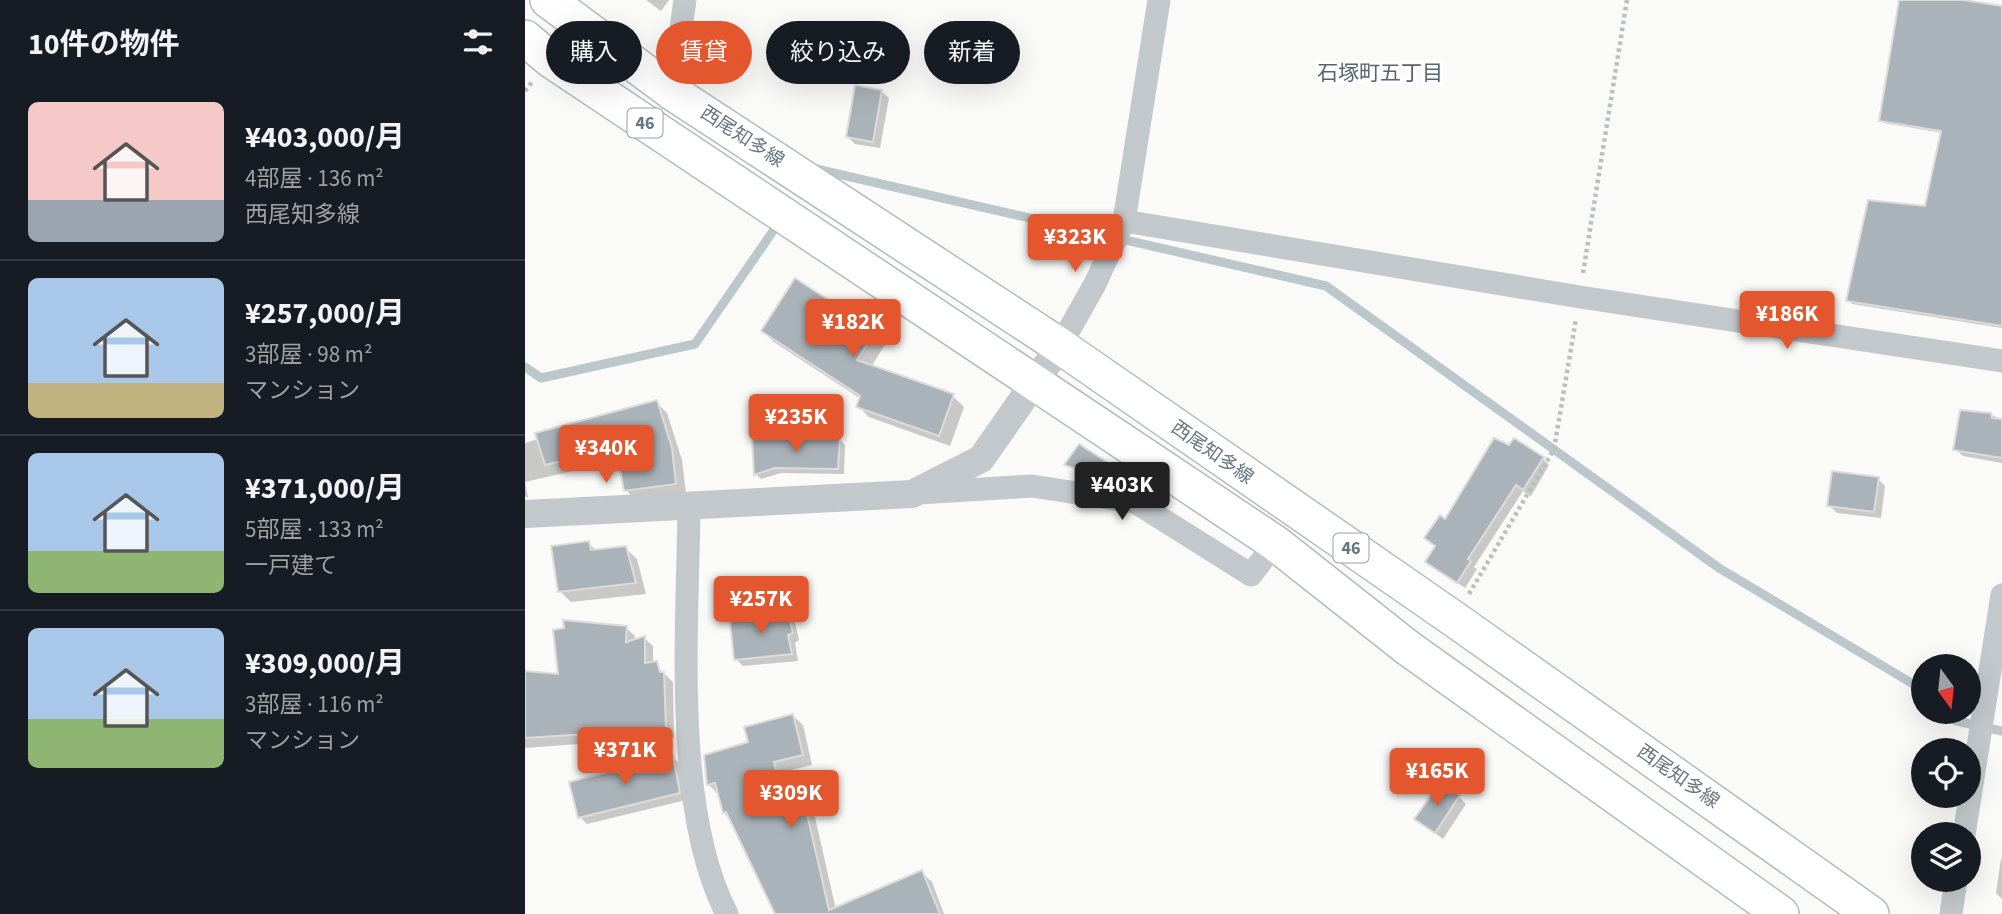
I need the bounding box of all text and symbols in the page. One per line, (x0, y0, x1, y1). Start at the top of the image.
chip: 購入 (546, 21, 642, 84)
chip: 賃貸 (656, 21, 752, 84)
chip: 絞り込み (766, 21, 910, 84)
chip: 新着 (924, 21, 1020, 84)
text: 10件の物件 (28, 23, 180, 66)
icon: filters (459, 23, 497, 61)
district label: 石塚町五丁目 (1317, 58, 1443, 88)
street label: 西尾知多線 (695, 100, 789, 174)
road number: 46 (627, 109, 663, 138)
text: ¥403,000/月 (245, 116, 405, 159)
icon: home (84, 130, 168, 214)
text: 4部屋 · 136 m² (245, 162, 384, 195)
text: 西尾知多線 (245, 198, 360, 231)
pin: ¥323K (1026, 215, 1124, 274)
text: ¥323K (1044, 220, 1106, 253)
text: ¥257,000/月 (245, 292, 405, 335)
pin: ¥186K (1738, 292, 1836, 351)
text: ¥186K (1756, 297, 1818, 330)
pin: ¥182K (804, 300, 902, 359)
text: ¥182K (822, 305, 884, 338)
icon: home (84, 306, 168, 390)
text: 3部屋 · 98 m² (245, 338, 372, 371)
text: マンション (245, 374, 360, 407)
pin: ¥235K (747, 394, 845, 454)
text: ¥235K (765, 400, 827, 433)
street label: 西尾知多線 (1165, 415, 1259, 491)
pin: ¥340K (557, 426, 655, 485)
text: ¥340K (575, 431, 637, 464)
pin: ¥403K (1073, 462, 1171, 522)
text: ¥371,000/月 (245, 467, 405, 510)
text: ¥403K (1091, 468, 1153, 501)
icon: home (84, 481, 168, 565)
text: 5部屋 · 133 m² (245, 513, 384, 546)
road number: 46 (1333, 534, 1369, 562)
text: 一戸建て (245, 549, 337, 582)
pin: ¥257K (712, 576, 810, 636)
text: ¥257K (730, 582, 792, 615)
text: ¥309,000/月 (245, 642, 405, 685)
north arrow (1911, 654, 1981, 724)
map controls (1911, 654, 1981, 892)
icon: home (84, 656, 168, 740)
text: 3部屋 · 116 m² (245, 688, 384, 721)
text: マンション (245, 724, 360, 757)
pin: ¥371K (576, 728, 674, 787)
text: ¥371K (594, 733, 656, 766)
button: locate (1911, 738, 1981, 808)
street label: 西尾知多線 (1631, 739, 1725, 815)
pin: ¥165K (1388, 748, 1486, 808)
text: ¥165K (1406, 754, 1468, 787)
pin: ¥309K (742, 770, 840, 830)
text: ¥309K (760, 776, 822, 809)
button: layers (1911, 822, 1981, 892)

